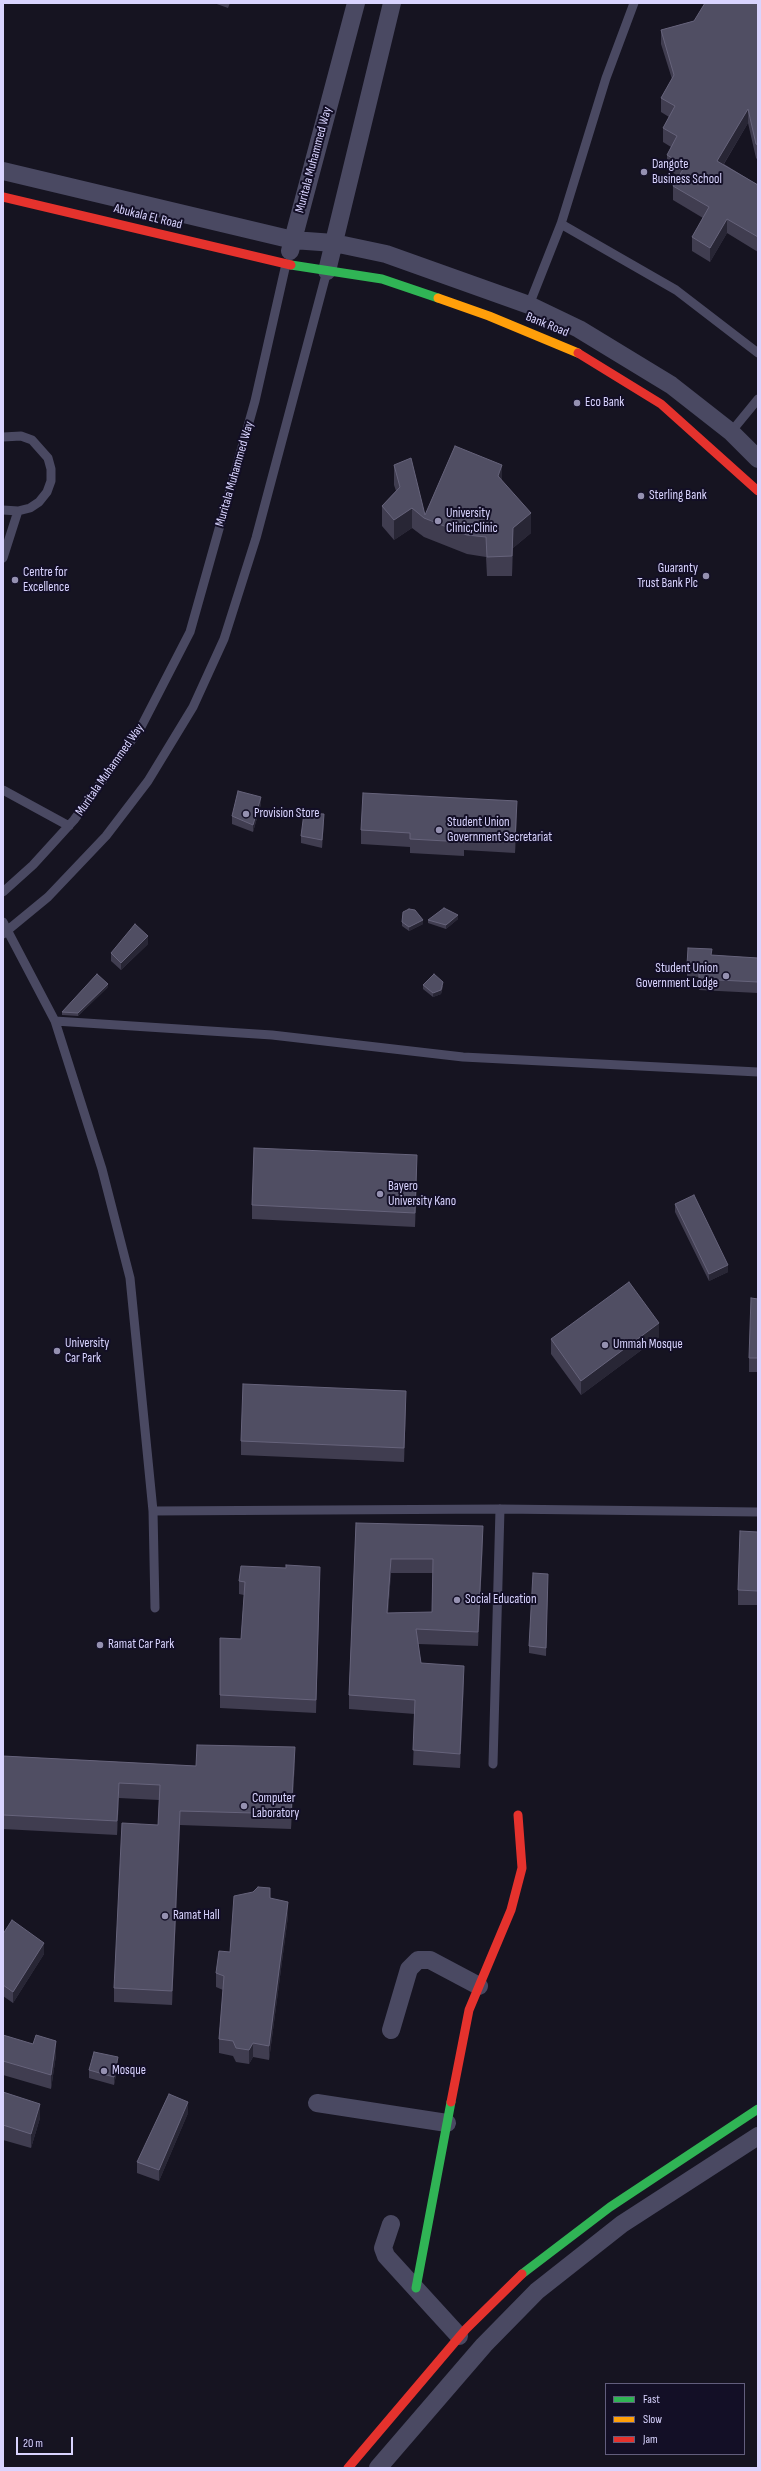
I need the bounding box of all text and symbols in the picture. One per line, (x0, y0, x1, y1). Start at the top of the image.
street label: Muritala Muhammed Way (292, 105, 336, 215)
place label: Dangote Business School (652, 157, 722, 188)
marker: Dangote Business School (639, 167, 649, 177)
street label: Abukala EL Road (112, 201, 184, 233)
street label: Bank Road (523, 309, 571, 341)
place label: Eco Bank (585, 395, 624, 411)
marker: Eco Bank (572, 398, 582, 408)
street label: Muritala Muhammed Way (212, 420, 258, 528)
place label: Sterling Bank (649, 488, 707, 504)
marker: Sterling Bank (636, 491, 646, 501)
place label: University Clinic;Clinic (446, 506, 498, 537)
marker: University Clinic;Clinic (433, 516, 443, 526)
place label: Guaranty Trust Bank Plc (637, 561, 698, 592)
place label: Centre for Excellence (23, 565, 69, 596)
marker: Guaranty Trust Bank Plc (701, 571, 711, 581)
marker: Centre for Excellence (10, 575, 20, 585)
street label: Muritala Muhammed Way (72, 721, 148, 819)
place label: Provision Store (254, 806, 319, 822)
marker: Provision Store (241, 809, 251, 819)
place label: Student Union Government Secretariat (447, 815, 552, 846)
marker: Student Union Government Secretariat (434, 825, 444, 835)
place label: Student Union Government Lodge (636, 961, 718, 992)
marker: Student Union Government Lodge (721, 971, 731, 981)
place label: Bayero University Kano (388, 1179, 456, 1210)
marker: Bayero University Kano (375, 1189, 385, 1199)
place label: University Car Park (65, 1336, 109, 1367)
place label: Ummah Mosque (613, 1337, 683, 1353)
marker: Ummah Mosque (600, 1340, 610, 1350)
marker: University Car Park (52, 1346, 62, 1356)
place label: Social Education (465, 1592, 537, 1608)
marker: Social Education (452, 1595, 462, 1605)
place label: Ramat Car Park (108, 1637, 174, 1653)
marker: Ramat Car Park (95, 1640, 105, 1650)
place label: Computer Laboratory (252, 1791, 299, 1822)
marker: Computer Laboratory (239, 1801, 249, 1811)
place label: Ramat Hall (173, 1908, 220, 1924)
marker: Ramat Hall (160, 1911, 170, 1921)
place label: Mosque (112, 2063, 146, 2079)
marker: Mosque (99, 2066, 109, 2076)
legend (605, 2383, 745, 2455)
text: Fast (643, 2392, 660, 2407)
text: Slow (643, 2412, 662, 2427)
scale bar (18, 2429, 75, 2455)
text: Jam (643, 2432, 658, 2447)
text: 20 m (23, 2436, 43, 2451)

